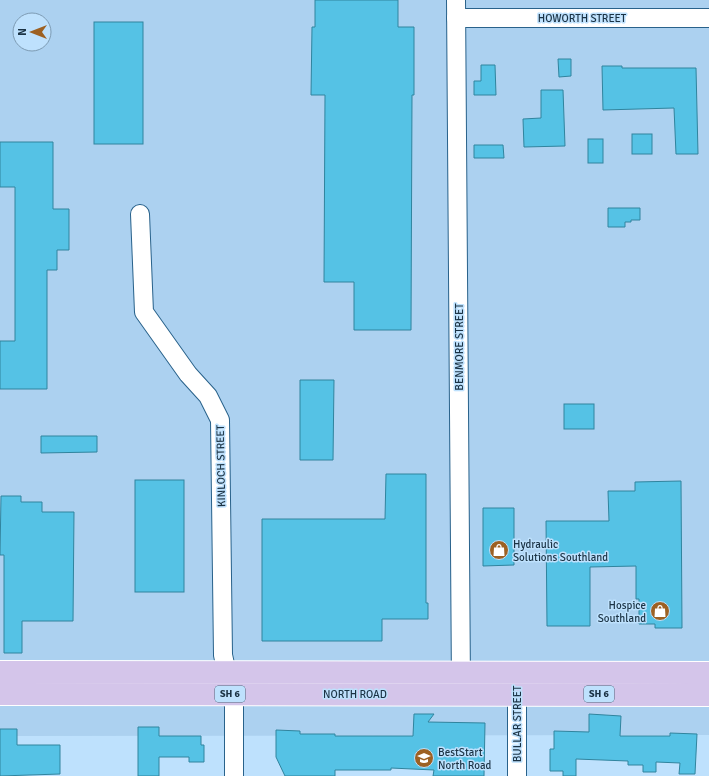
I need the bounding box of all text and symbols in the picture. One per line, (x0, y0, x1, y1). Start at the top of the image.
north arrow (12, 12, 52, 52)
street label: HOWORTH STREET (538, 12, 627, 25)
text: N (16, 28, 29, 36)
street label: BENMORE STREET (453, 303, 466, 391)
street label: KINLOCH STREET (214, 424, 228, 507)
place label: Hydraulic Solutions Southland (513, 538, 608, 564)
shop icon: Hydraulic Solutions Southland (488, 539, 510, 561)
place label: Hospice Southland (598, 599, 646, 625)
shop icon: Hospice Southland (649, 600, 671, 622)
street label: BULLAR STREET (511, 685, 524, 762)
road number: SH 6 (215, 686, 245, 702)
road number: SH 6 (584, 686, 614, 702)
street label: NORTH ROAD (323, 688, 387, 701)
place label: BestStart North Road (438, 746, 491, 772)
school or university icon: BestStart North Road (413, 747, 435, 769)

